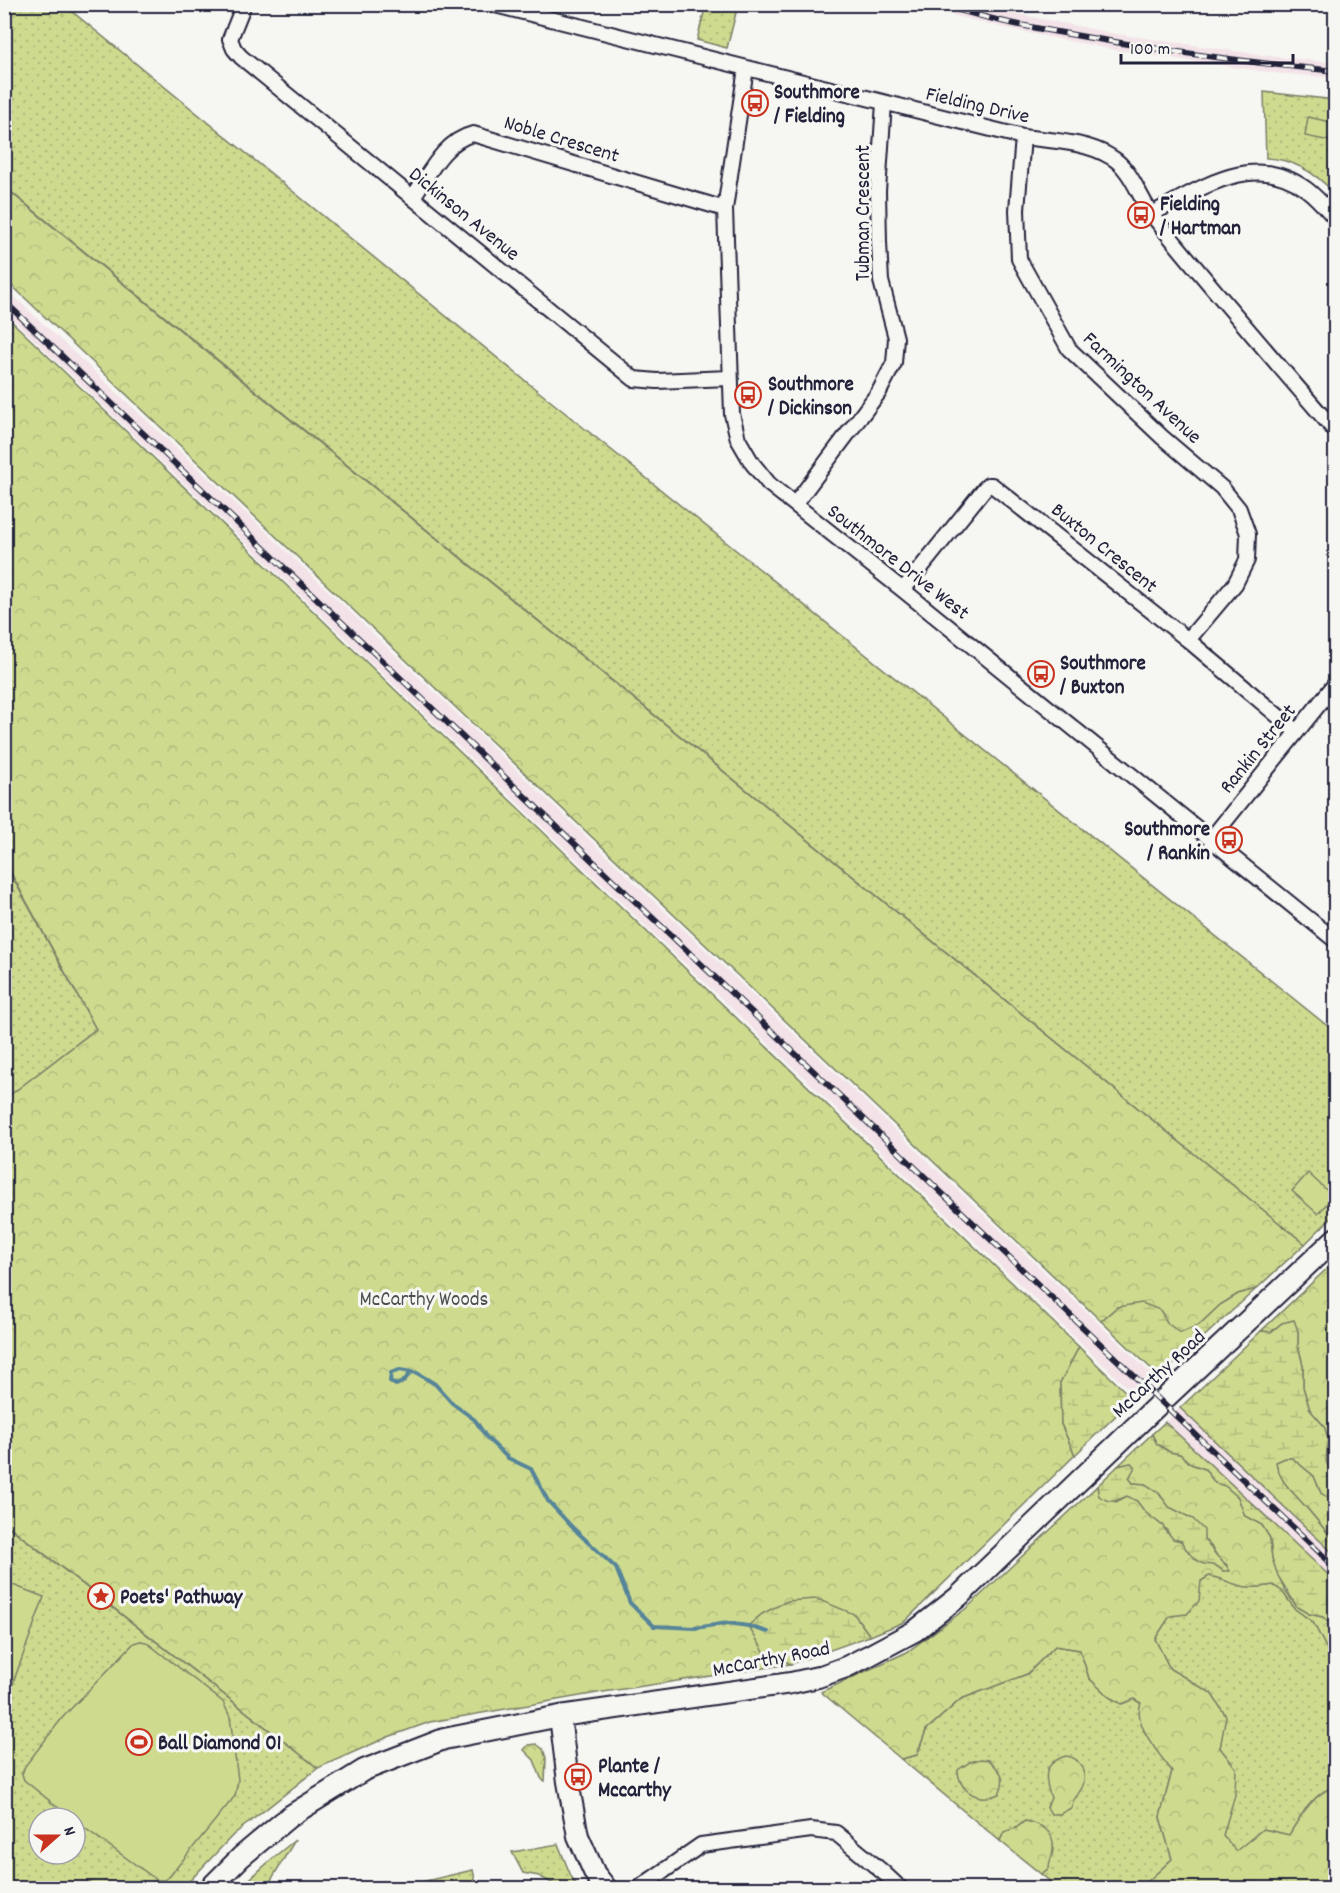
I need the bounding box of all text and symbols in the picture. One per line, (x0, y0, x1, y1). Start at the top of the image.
scale bar (1121, 27, 1294, 65)
text: 100 m (1130, 38, 1170, 63)
place label: Southmore / Fielding (773, 79, 860, 133)
street label: Fielding Drive (923, 80, 1032, 133)
bus stop icon: Southmore / Fielding (740, 88, 770, 118)
street label: Noble Crescent (500, 109, 623, 173)
street label: Tubman Crescent (850, 144, 880, 281)
street label: Dickinson Avenue (401, 161, 525, 270)
place label: Fielding / Hartman (1159, 191, 1241, 245)
bus stop icon: Fielding / Hartman (1126, 200, 1156, 230)
street label: Farmington Avenue (1075, 326, 1207, 452)
place label: Southmore / Dickinson (767, 371, 854, 425)
bus stop icon: Southmore / Dickinson (733, 380, 763, 410)
street label: Buxton Crescent (1043, 497, 1163, 602)
street label: Southmore Drive West (819, 498, 975, 629)
place label: Southmore / Buxton (1059, 650, 1146, 704)
bus stop icon: Southmore / Buxton (1026, 659, 1056, 689)
street label: Rankin Street (1214, 698, 1305, 801)
place label: Southmore / Rankin (1124, 816, 1210, 870)
bus stop icon: Southmore / Rankin (1214, 825, 1244, 855)
park label: McCarthy Woods (360, 1286, 488, 1316)
street label: McCarthy Road (1106, 1324, 1214, 1427)
place icon: Poets' Pathway (86, 1581, 116, 1611)
place label: Poets' Pathway (120, 1584, 244, 1614)
street label: McCarthy Road (710, 1635, 833, 1687)
sports icon: Ball Diamond 01 (124, 1727, 154, 1757)
place label: Ball Diamond 01 (158, 1730, 281, 1760)
place label: Plante / Mccarthy (598, 1753, 672, 1807)
bus stop icon: Plante / Mccarthy (563, 1762, 593, 1792)
north arrow (27, 1806, 87, 1866)
text: N (57, 1824, 81, 1839)

